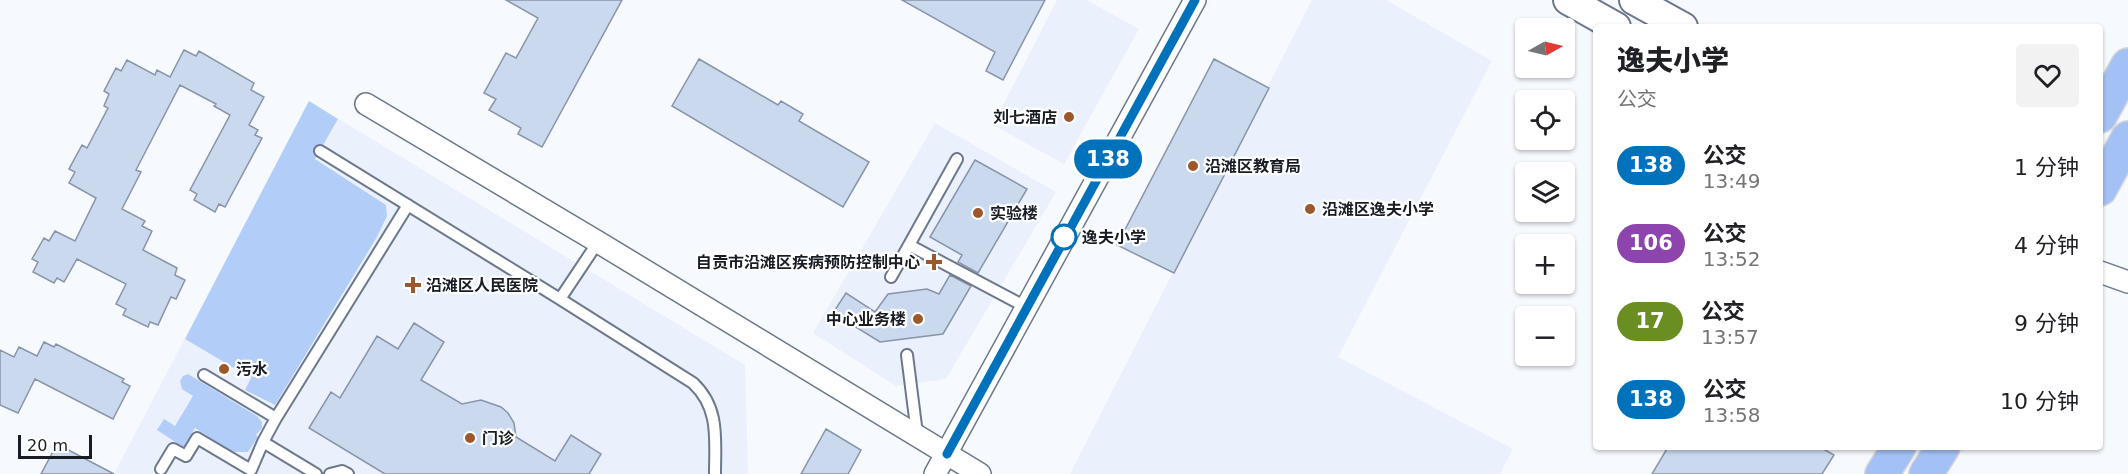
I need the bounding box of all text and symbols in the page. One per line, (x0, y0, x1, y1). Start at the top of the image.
north arrow (1515, 18, 1575, 78)
map controls (1515, 18, 1575, 366)
text: 逸夫小学 (1617, 44, 1729, 77)
button: heart (2016, 44, 2079, 107)
text: 公交 (1617, 87, 1657, 111)
button: locate (1515, 90, 1575, 150)
place label: 刘七酒店 (993, 108, 1057, 127)
marker: 刘七酒店 (1062, 110, 1076, 124)
line badge: 138 (1074, 140, 1142, 178)
text: 公交 (1703, 143, 1747, 168)
text: 138 (1086, 147, 1130, 171)
text: 138 (1629, 153, 1673, 177)
text: 1 分钟 (2014, 155, 2079, 180)
place label: 沿滩区教育局 (1205, 157, 1301, 176)
marker: 沿滩区教育局 (1186, 159, 1200, 173)
button: layers (1515, 162, 1575, 222)
text: 13:49 (1703, 169, 1760, 193)
place label: 沿滩区逸夫小学 (1322, 200, 1434, 219)
marker: 沿滩区逸夫小学 (1303, 202, 1317, 216)
place label: 实验楼 (990, 204, 1038, 223)
marker: 实验楼 (971, 206, 985, 220)
text: 公交 (1703, 221, 1747, 246)
marker: 逸夫小学 (1051, 224, 1077, 250)
place label: 逸夫小学 (1082, 228, 1146, 247)
text: 106 (1629, 231, 1673, 255)
text: 4 分钟 (2014, 233, 2079, 258)
button: + (1515, 234, 1575, 294)
text: 13:52 (1703, 247, 1760, 271)
place label: 自贡市沿滩区疾病预防控制中心 (696, 253, 920, 272)
marker: 自贡市沿滩区疾病预防控制中心 (925, 253, 943, 271)
marker: 沿滩区人民医院 (404, 276, 422, 294)
place label: 沿滩区人民医院 (426, 276, 538, 295)
text: 公交 (1701, 299, 1745, 324)
button: − (1515, 306, 1575, 366)
text: 17 (1635, 309, 1665, 333)
place label: 中心业务楼 (826, 310, 906, 329)
text: 9 分钟 (2014, 311, 2079, 336)
marker: 中心业务楼 (911, 312, 925, 326)
text: 13:57 (1701, 325, 1759, 349)
place label: 污水 (236, 360, 268, 379)
marker: 污水 (217, 362, 231, 376)
text: 公交 (1703, 377, 1747, 402)
text: 138 (1629, 387, 1673, 411)
text: 10 分钟 (2000, 389, 2079, 414)
text: 13:58 (1703, 403, 1760, 427)
place label: 门诊 (482, 429, 515, 448)
marker: 门诊 (463, 431, 477, 445)
scale bar (18, 432, 92, 460)
text: 20 m (27, 436, 68, 455)

